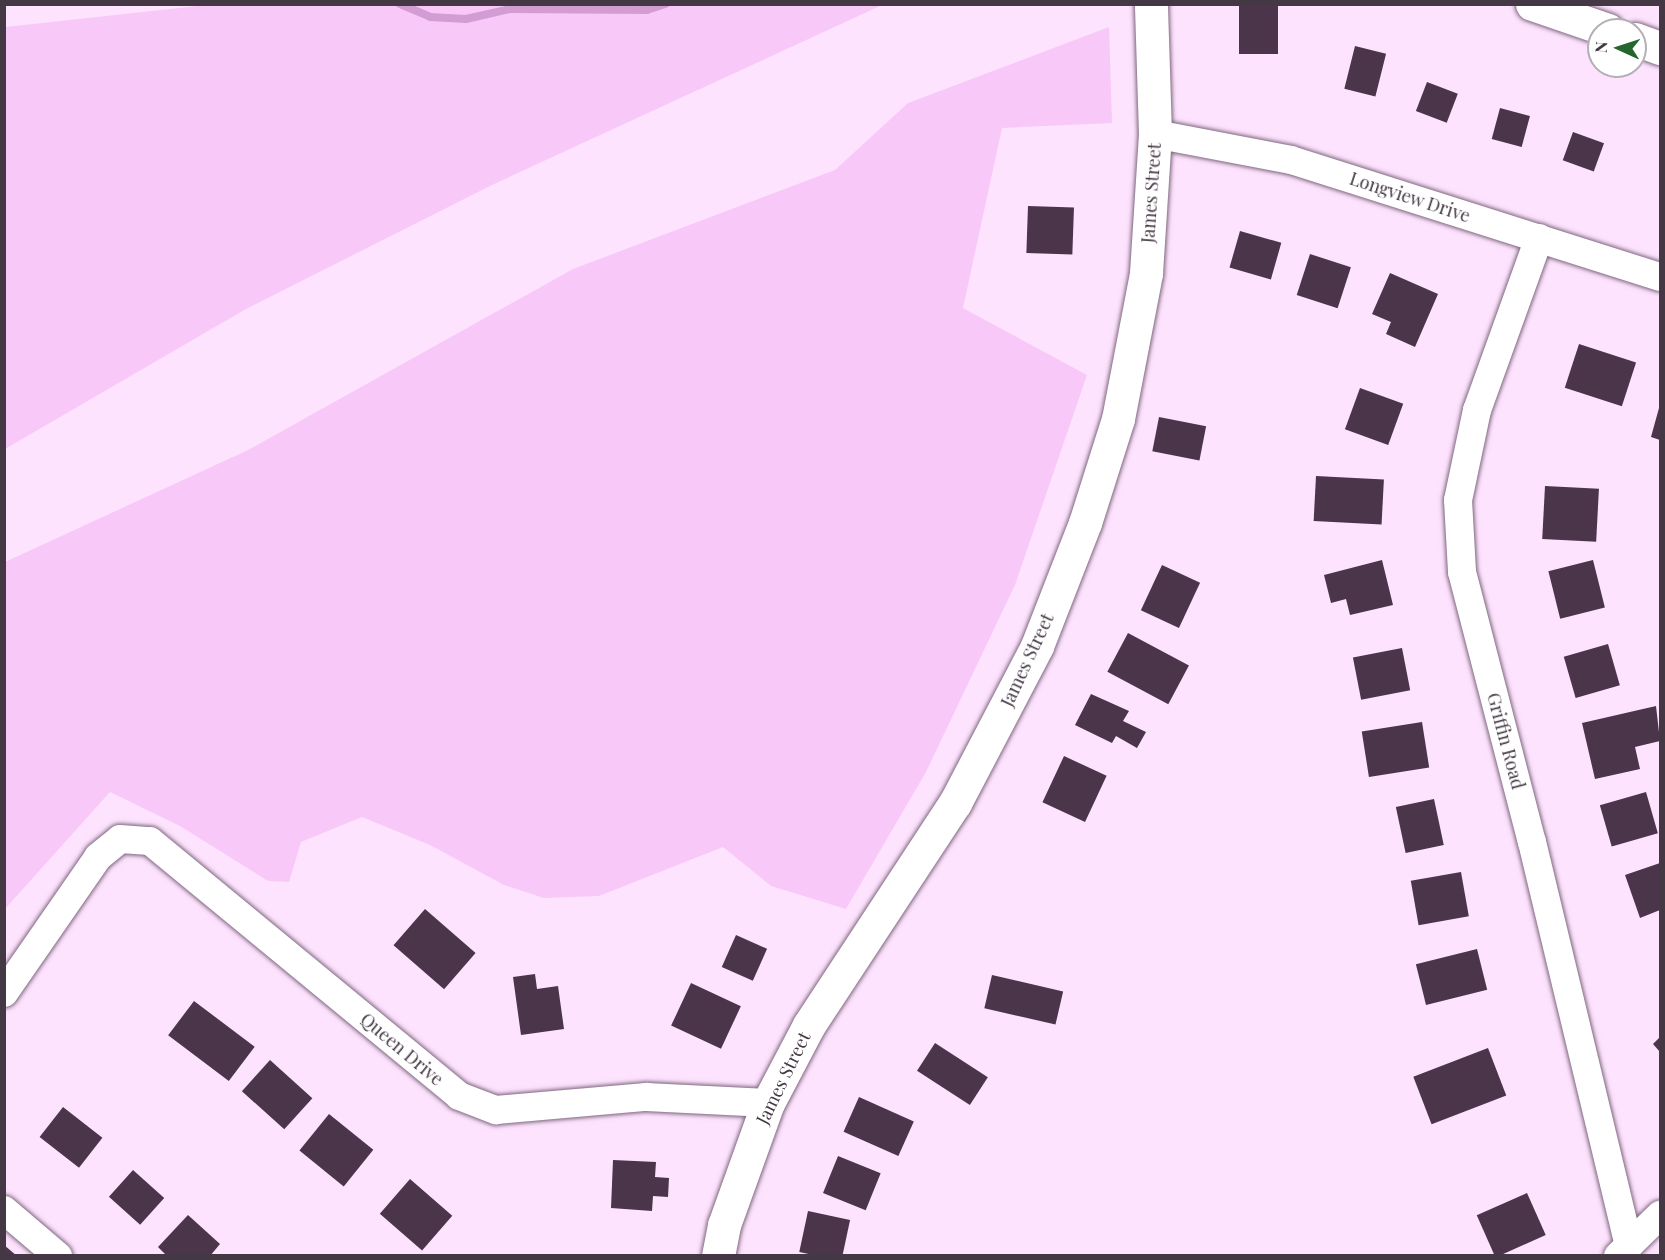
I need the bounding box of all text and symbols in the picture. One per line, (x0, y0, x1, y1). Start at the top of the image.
north arrow (1587, 18, 1647, 78)
text: N (1590, 41, 1611, 53)
street label: James Street (1137, 142, 1165, 244)
street label: Longview Drive (1347, 167, 1473, 227)
street label: James Street (996, 610, 1058, 710)
street label: Griffin Road (1483, 690, 1529, 792)
street label: Queen Drive (356, 1008, 448, 1090)
street label: James Street (751, 1028, 815, 1128)

